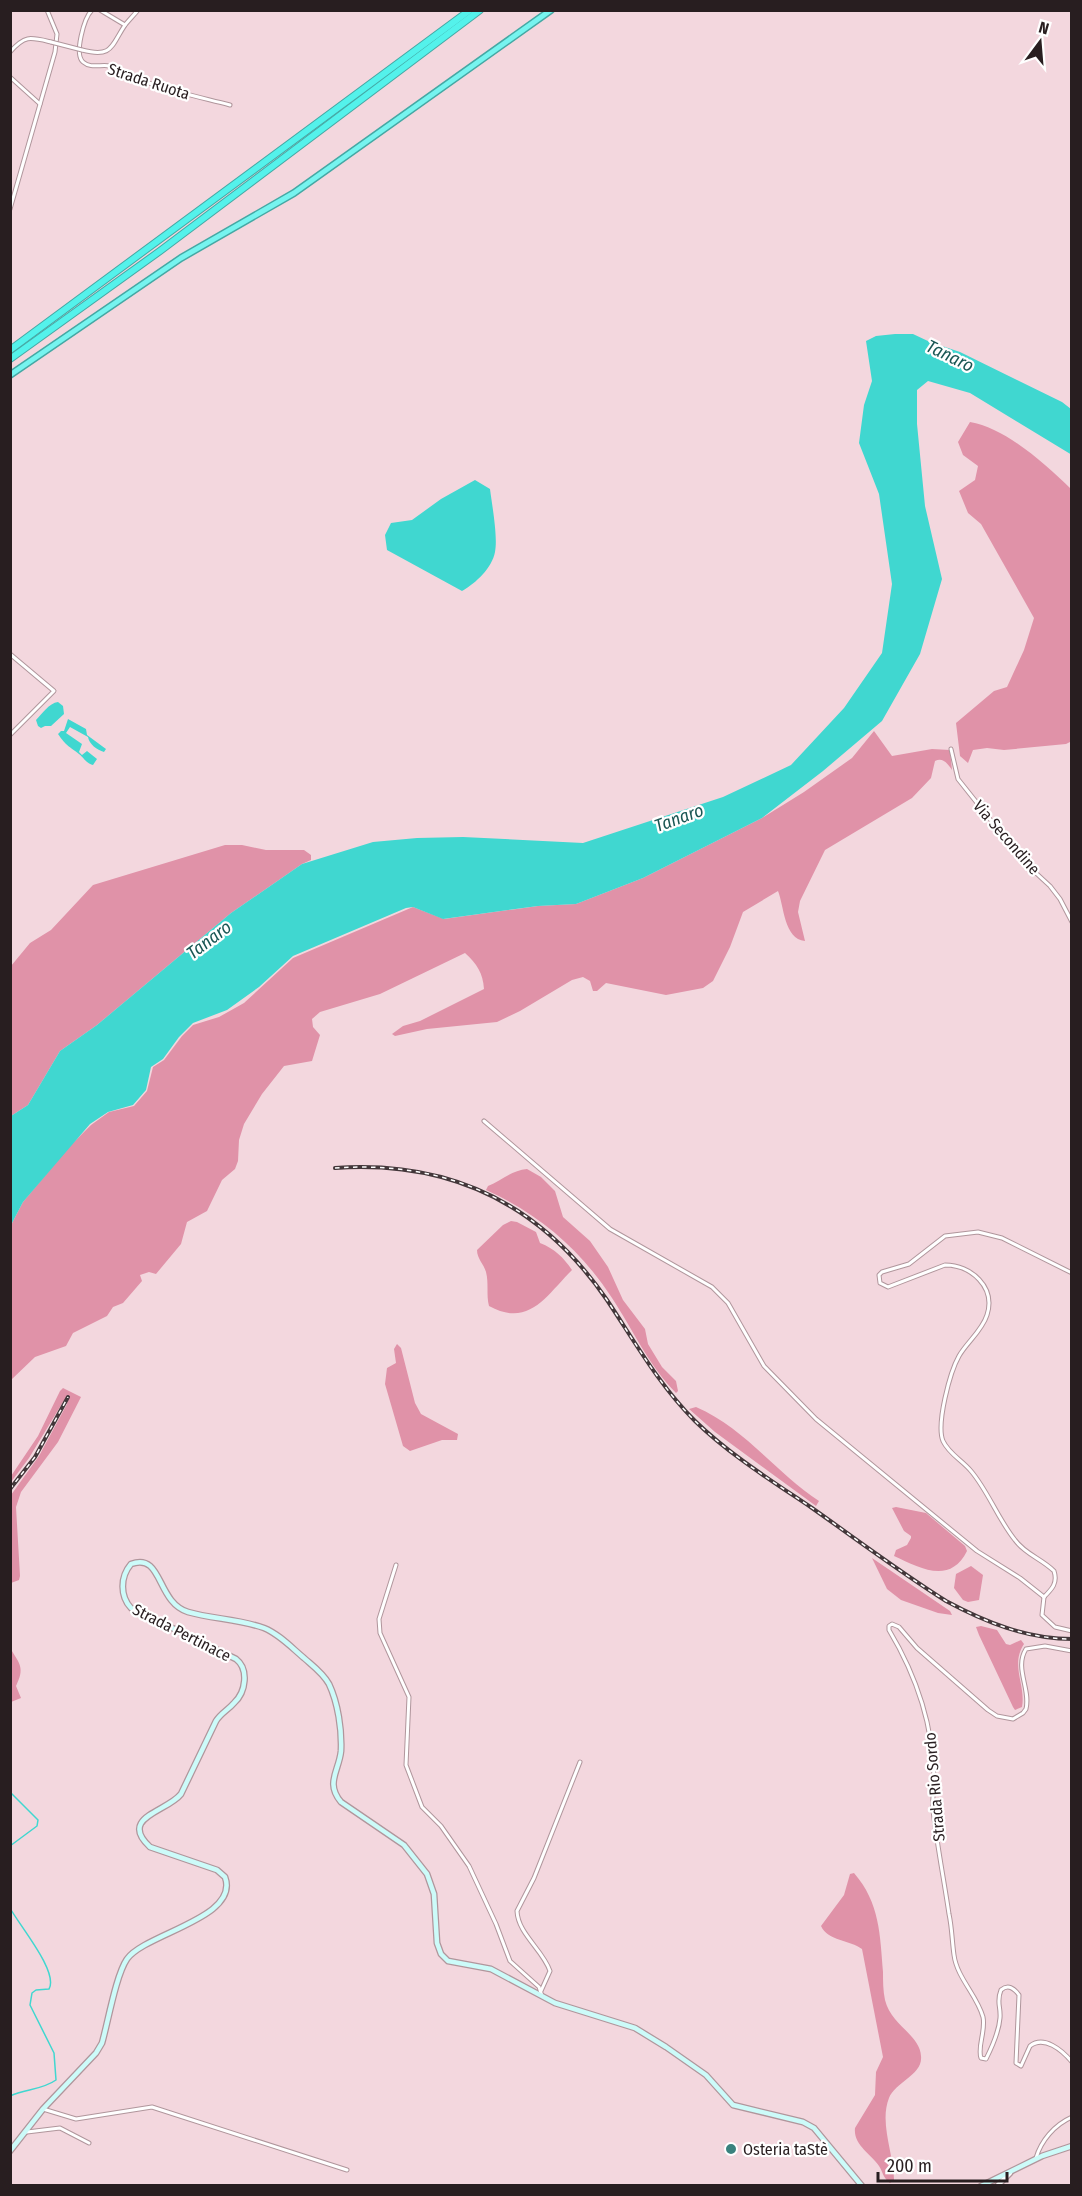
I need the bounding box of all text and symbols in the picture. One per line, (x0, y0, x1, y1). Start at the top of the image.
north arrow (1010, 12, 1070, 72)
text: N (1037, 18, 1051, 39)
street label: Strada Ruota (106, 59, 192, 104)
water label: Tanaro (922, 335, 978, 377)
street label: Via Secondine (969, 796, 1044, 878)
water label: Tanaro (651, 799, 707, 837)
water label: Tanaro (182, 916, 236, 964)
street label: Strada Pertinace (130, 1600, 234, 1665)
street label: Strada Rio Sordo (920, 1731, 949, 1842)
place label: Osteria taStè (743, 2140, 828, 2159)
marker: Osteria taStè (724, 2142, 738, 2156)
scale bar (878, 2145, 1007, 2183)
text: 200 m (887, 2155, 932, 2177)

